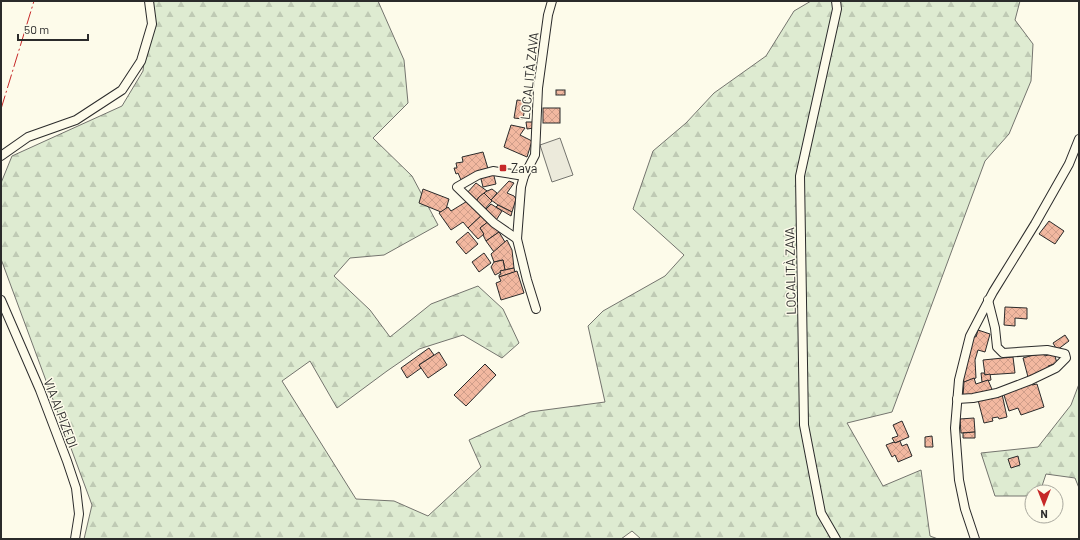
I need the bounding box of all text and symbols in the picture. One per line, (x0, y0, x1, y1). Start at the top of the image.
scale bar (18, 16, 88, 42)
text: 50 m (24, 22, 49, 36)
street label: LOCALITÀ ZAVA (516, 31, 542, 121)
place label: Zava (511, 160, 537, 176)
marker: Zava (498, 163, 508, 173)
street label: LOCALITÀ ZAVA (781, 227, 799, 315)
street label: VIA AI PIZEDI (40, 376, 82, 450)
north arrow (1024, 484, 1064, 524)
text: N (1040, 508, 1048, 521)

